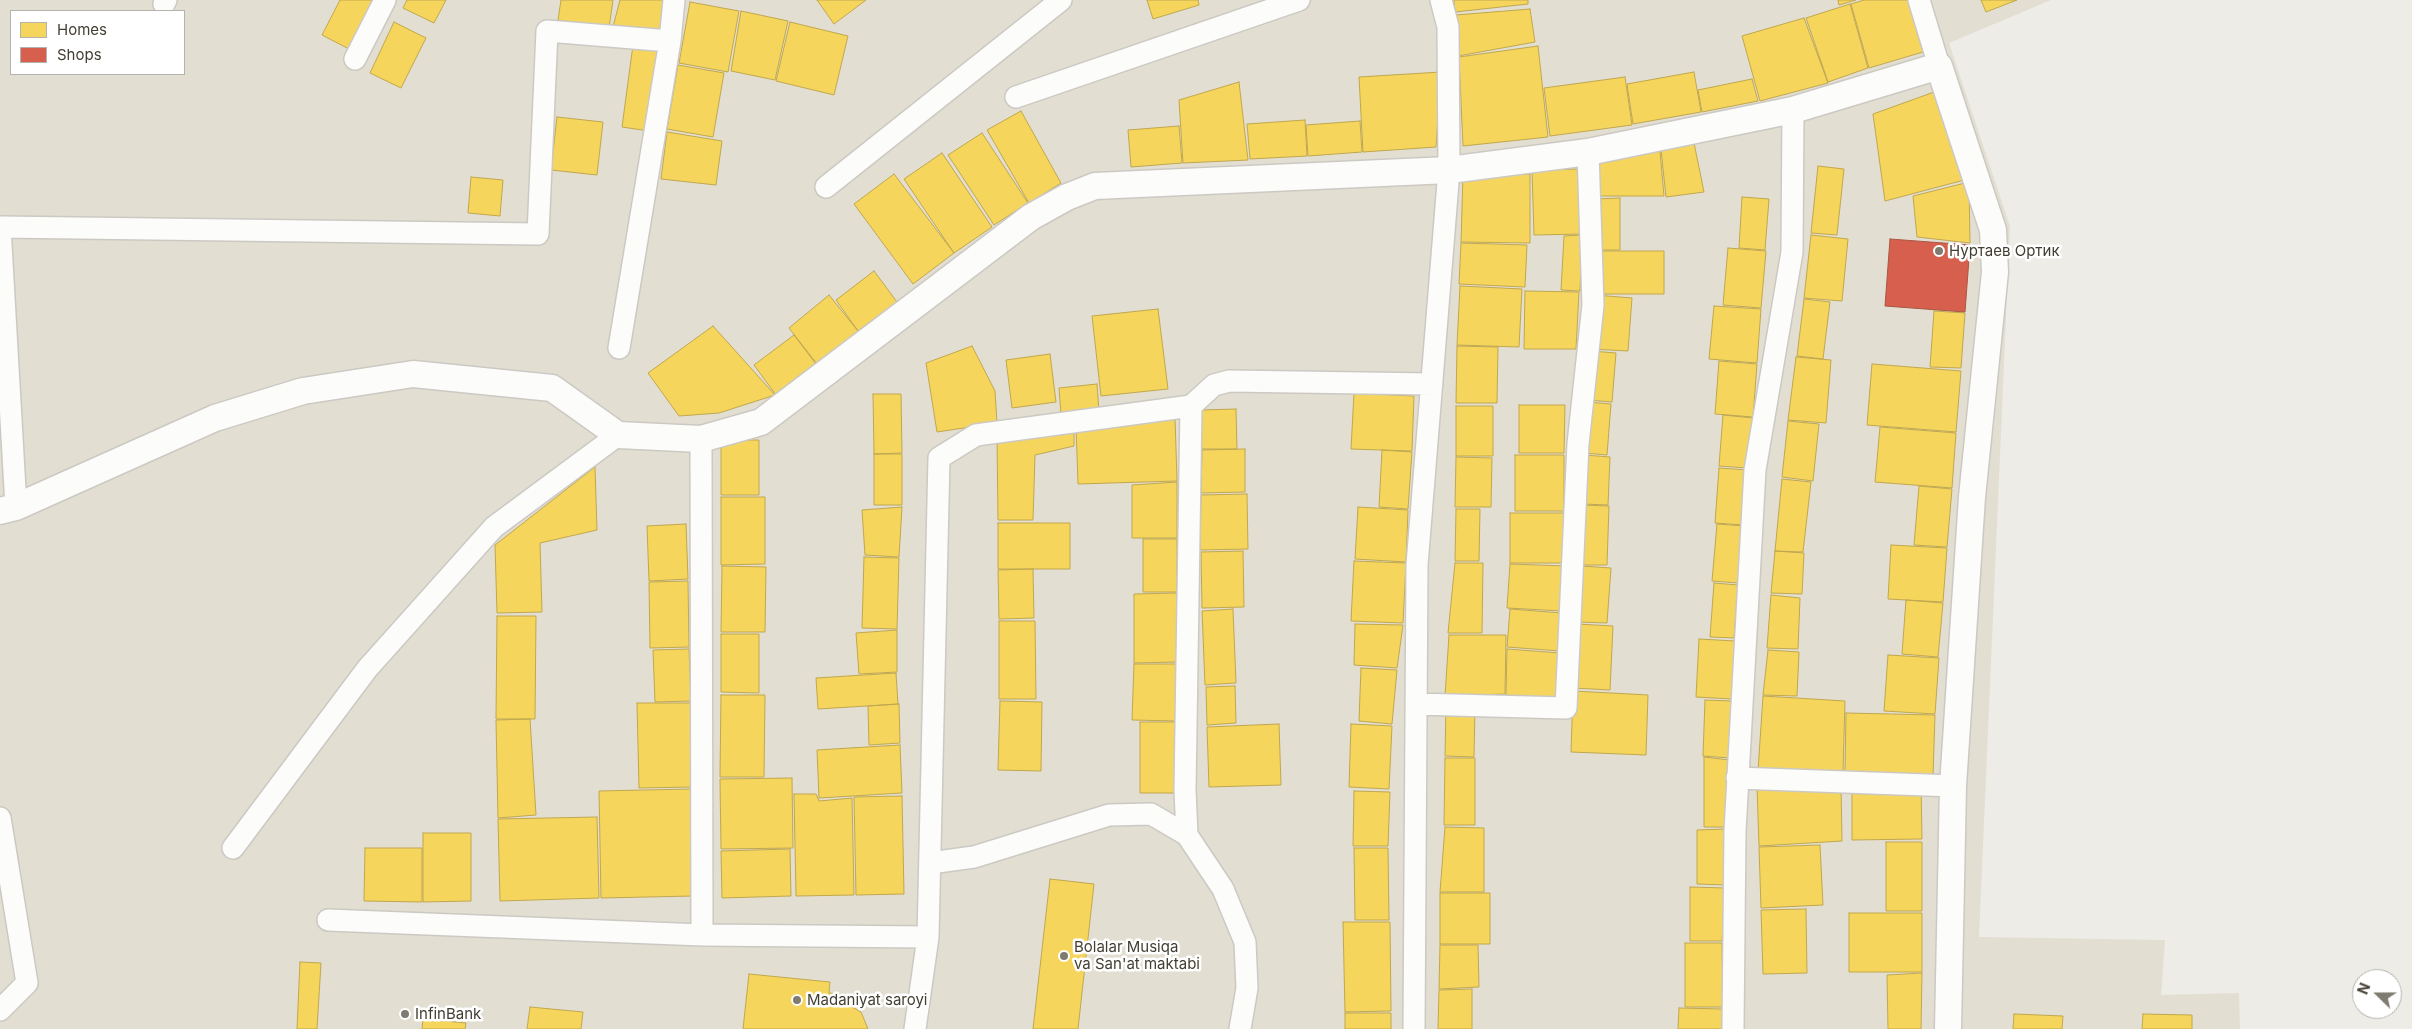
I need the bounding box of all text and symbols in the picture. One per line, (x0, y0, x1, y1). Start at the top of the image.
legend (10, 10, 185, 75)
text: Homes (57, 20, 107, 39)
text: Shops (57, 45, 102, 64)
place label: Нуртаев Ортик (1949, 242, 2060, 260)
marker: Нуртаев Ортик (1933, 245, 1945, 257)
place label: Bolalar Musiqa va San'at maktabi (1074, 938, 1200, 973)
marker: Bolalar Musiqa va San'at maktabi (1058, 950, 1070, 962)
north arrow (2352, 969, 2402, 1019)
text: N (2354, 980, 2373, 997)
place label: Madaniyat saroyi (807, 991, 927, 1009)
marker: Madaniyat saroyi (791, 994, 803, 1006)
place label: InfinBank (415, 1005, 481, 1023)
marker: InfinBank (399, 1008, 411, 1020)

